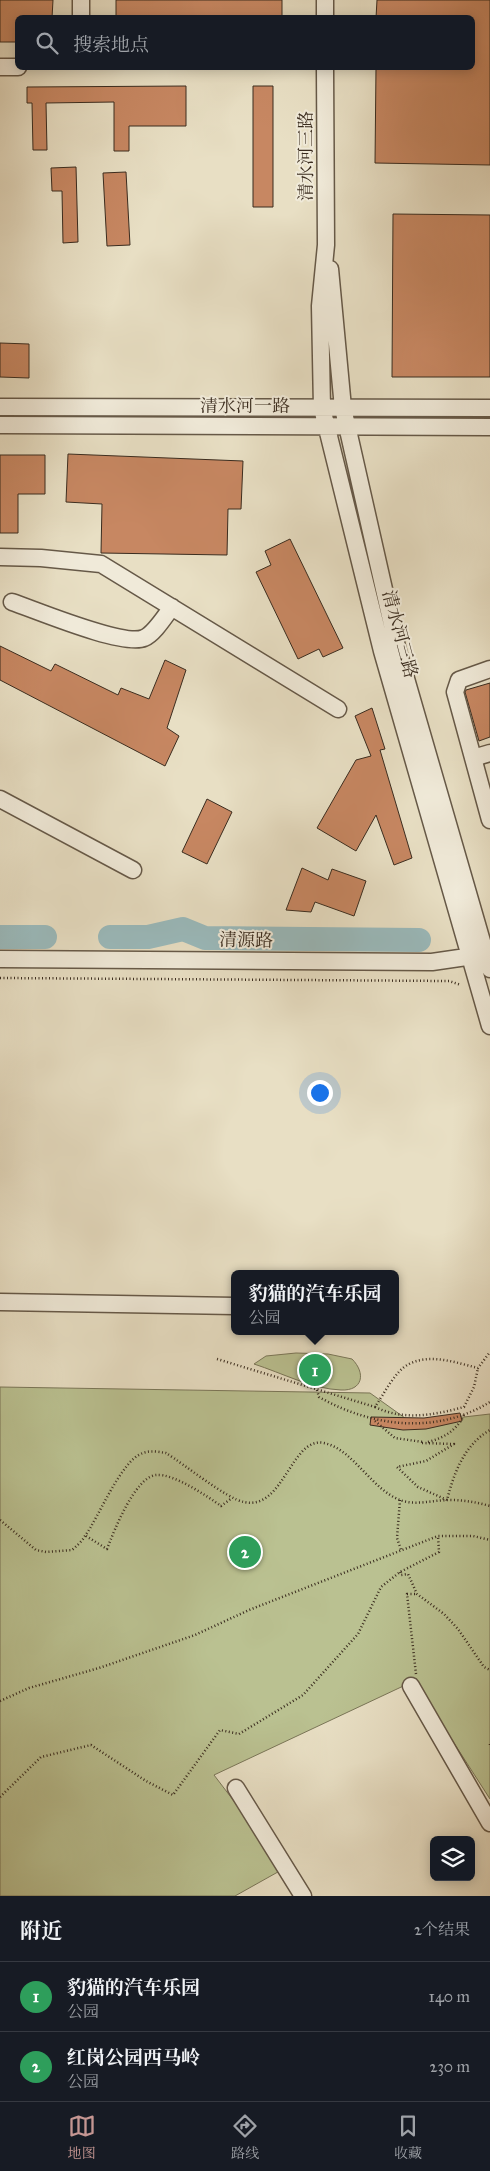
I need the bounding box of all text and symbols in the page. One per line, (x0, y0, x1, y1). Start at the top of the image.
search box (15, 15, 475, 70)
icon: search (33, 29, 61, 57)
text: 搜索地点 (73, 33, 149, 56)
street label: 清水河三路 (295, 111, 317, 201)
street label: 清水河一路 (200, 395, 290, 417)
street label: 清水河三路 (378, 588, 422, 680)
street label: 清源路 (219, 929, 273, 951)
your location (307, 1080, 333, 1106)
popup (231, 1270, 399, 1335)
text: 豹猫的汽车乐园 (248, 1282, 382, 1305)
text: 公园 (248, 1308, 281, 1327)
pin: 1 (299, 1351, 331, 1389)
pin: 2 (229, 1533, 261, 1571)
map controls (430, 1836, 475, 1881)
button: layers (430, 1836, 475, 1881)
text: 附近 (20, 1918, 62, 1944)
text: 2个结果 (414, 1920, 470, 1939)
text: 豹猫的汽车乐园 (67, 1976, 200, 1999)
text: 1 (33, 1987, 39, 2006)
text: 140 m (429, 1987, 470, 2006)
text: 公园 (67, 2002, 99, 2021)
text: 红岗公园西马岭 (67, 2046, 200, 2069)
text: 2 (32, 2057, 40, 2076)
text: 230 m (430, 2057, 470, 2076)
text: 公园 (67, 2072, 99, 2091)
tab: 地图 (68, 2112, 96, 2162)
tab: 路线 (231, 2112, 259, 2162)
tab: 收藏 (394, 2112, 422, 2162)

